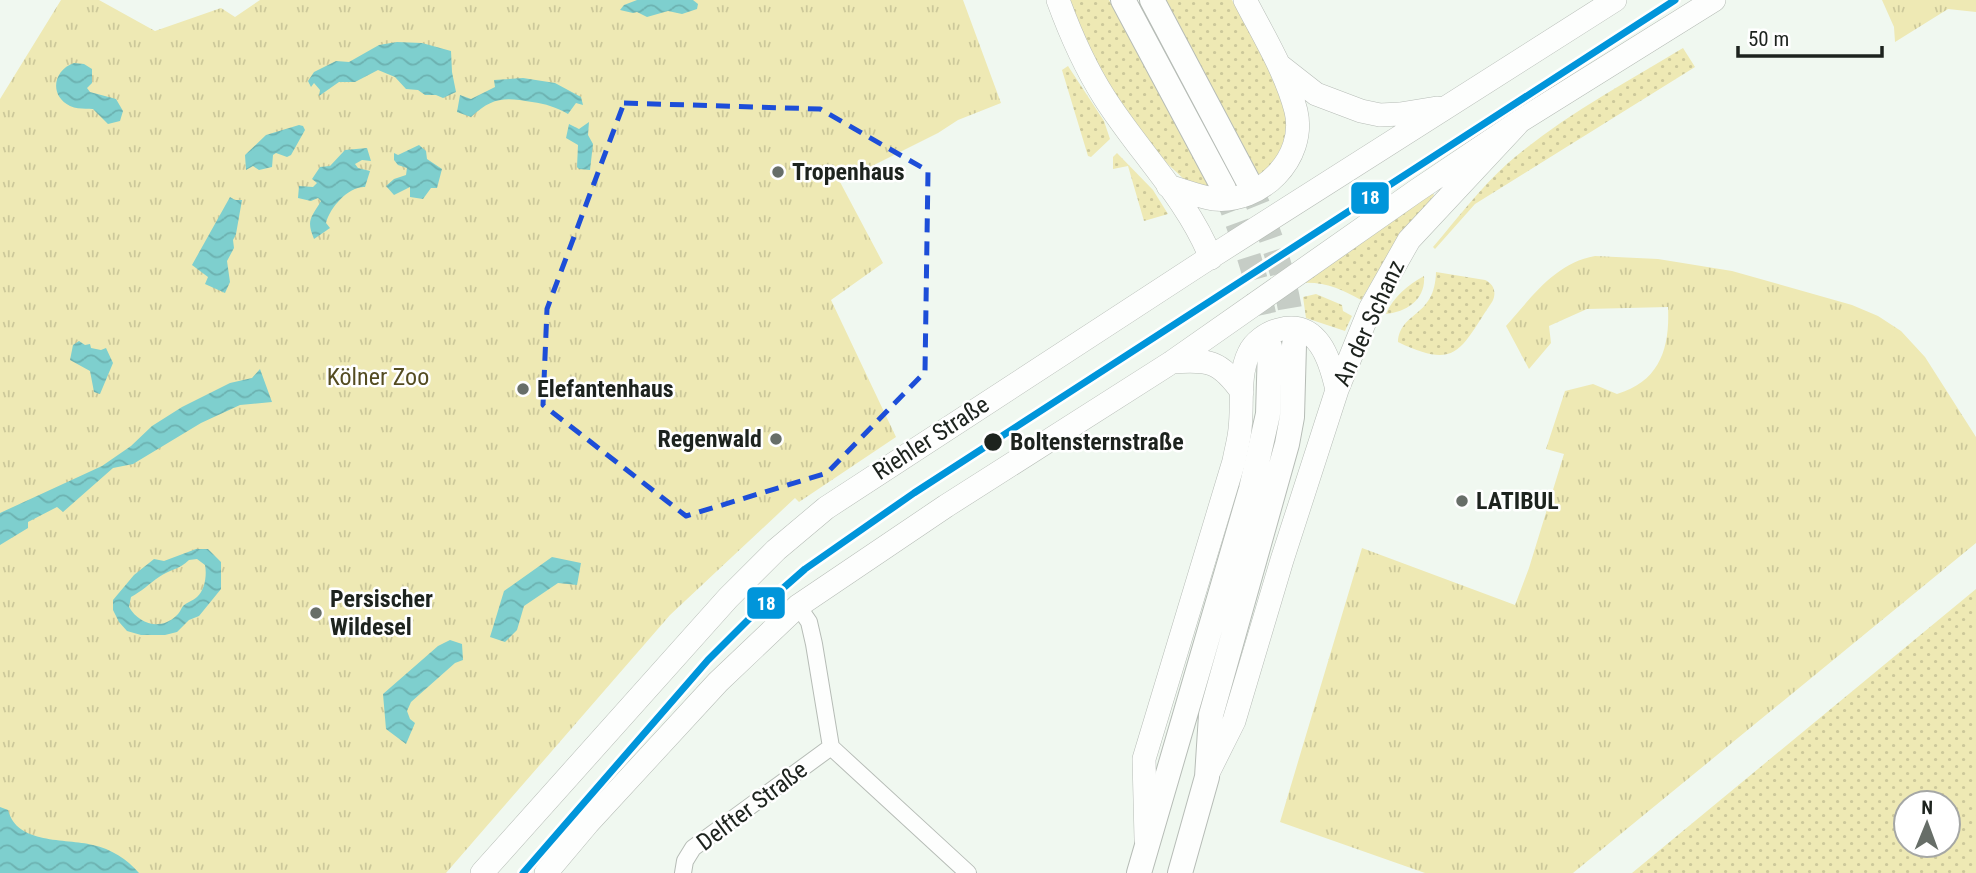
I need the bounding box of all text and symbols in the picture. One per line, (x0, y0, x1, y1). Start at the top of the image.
scale bar (1738, 14, 1882, 58)
text: 50 m (1748, 27, 1789, 51)
place label: Tropenhaus (792, 158, 905, 186)
marker: Tropenhaus (770, 164, 786, 180)
line badge: 18 (1350, 181, 1390, 215)
text: 18 (1360, 186, 1380, 209)
street label: An der Schanz (1328, 256, 1410, 390)
park label: Kölner Zoo (327, 363, 429, 391)
place label: Elefantenhaus (537, 375, 674, 403)
marker: Elefantenhaus (515, 381, 531, 397)
street label: Riehler Straße (868, 390, 994, 486)
place label: Regenwald (657, 425, 762, 453)
place label: Boltensternstraße (1010, 428, 1184, 456)
marker: Regenwald (768, 431, 784, 447)
marker: Boltensternstraße (982, 431, 1004, 453)
place label: LATIBUL (1476, 487, 1559, 515)
marker: LATIBUL (1454, 493, 1470, 509)
place label: Persischer Wildesel (330, 585, 433, 641)
line badge: 18 (746, 586, 786, 620)
text: 18 (756, 592, 776, 615)
marker: Persischer Wildesel (308, 605, 324, 621)
street label: Delfter Straße (691, 755, 813, 857)
north arrow (1892, 789, 1962, 859)
text: N (1921, 796, 1933, 819)

